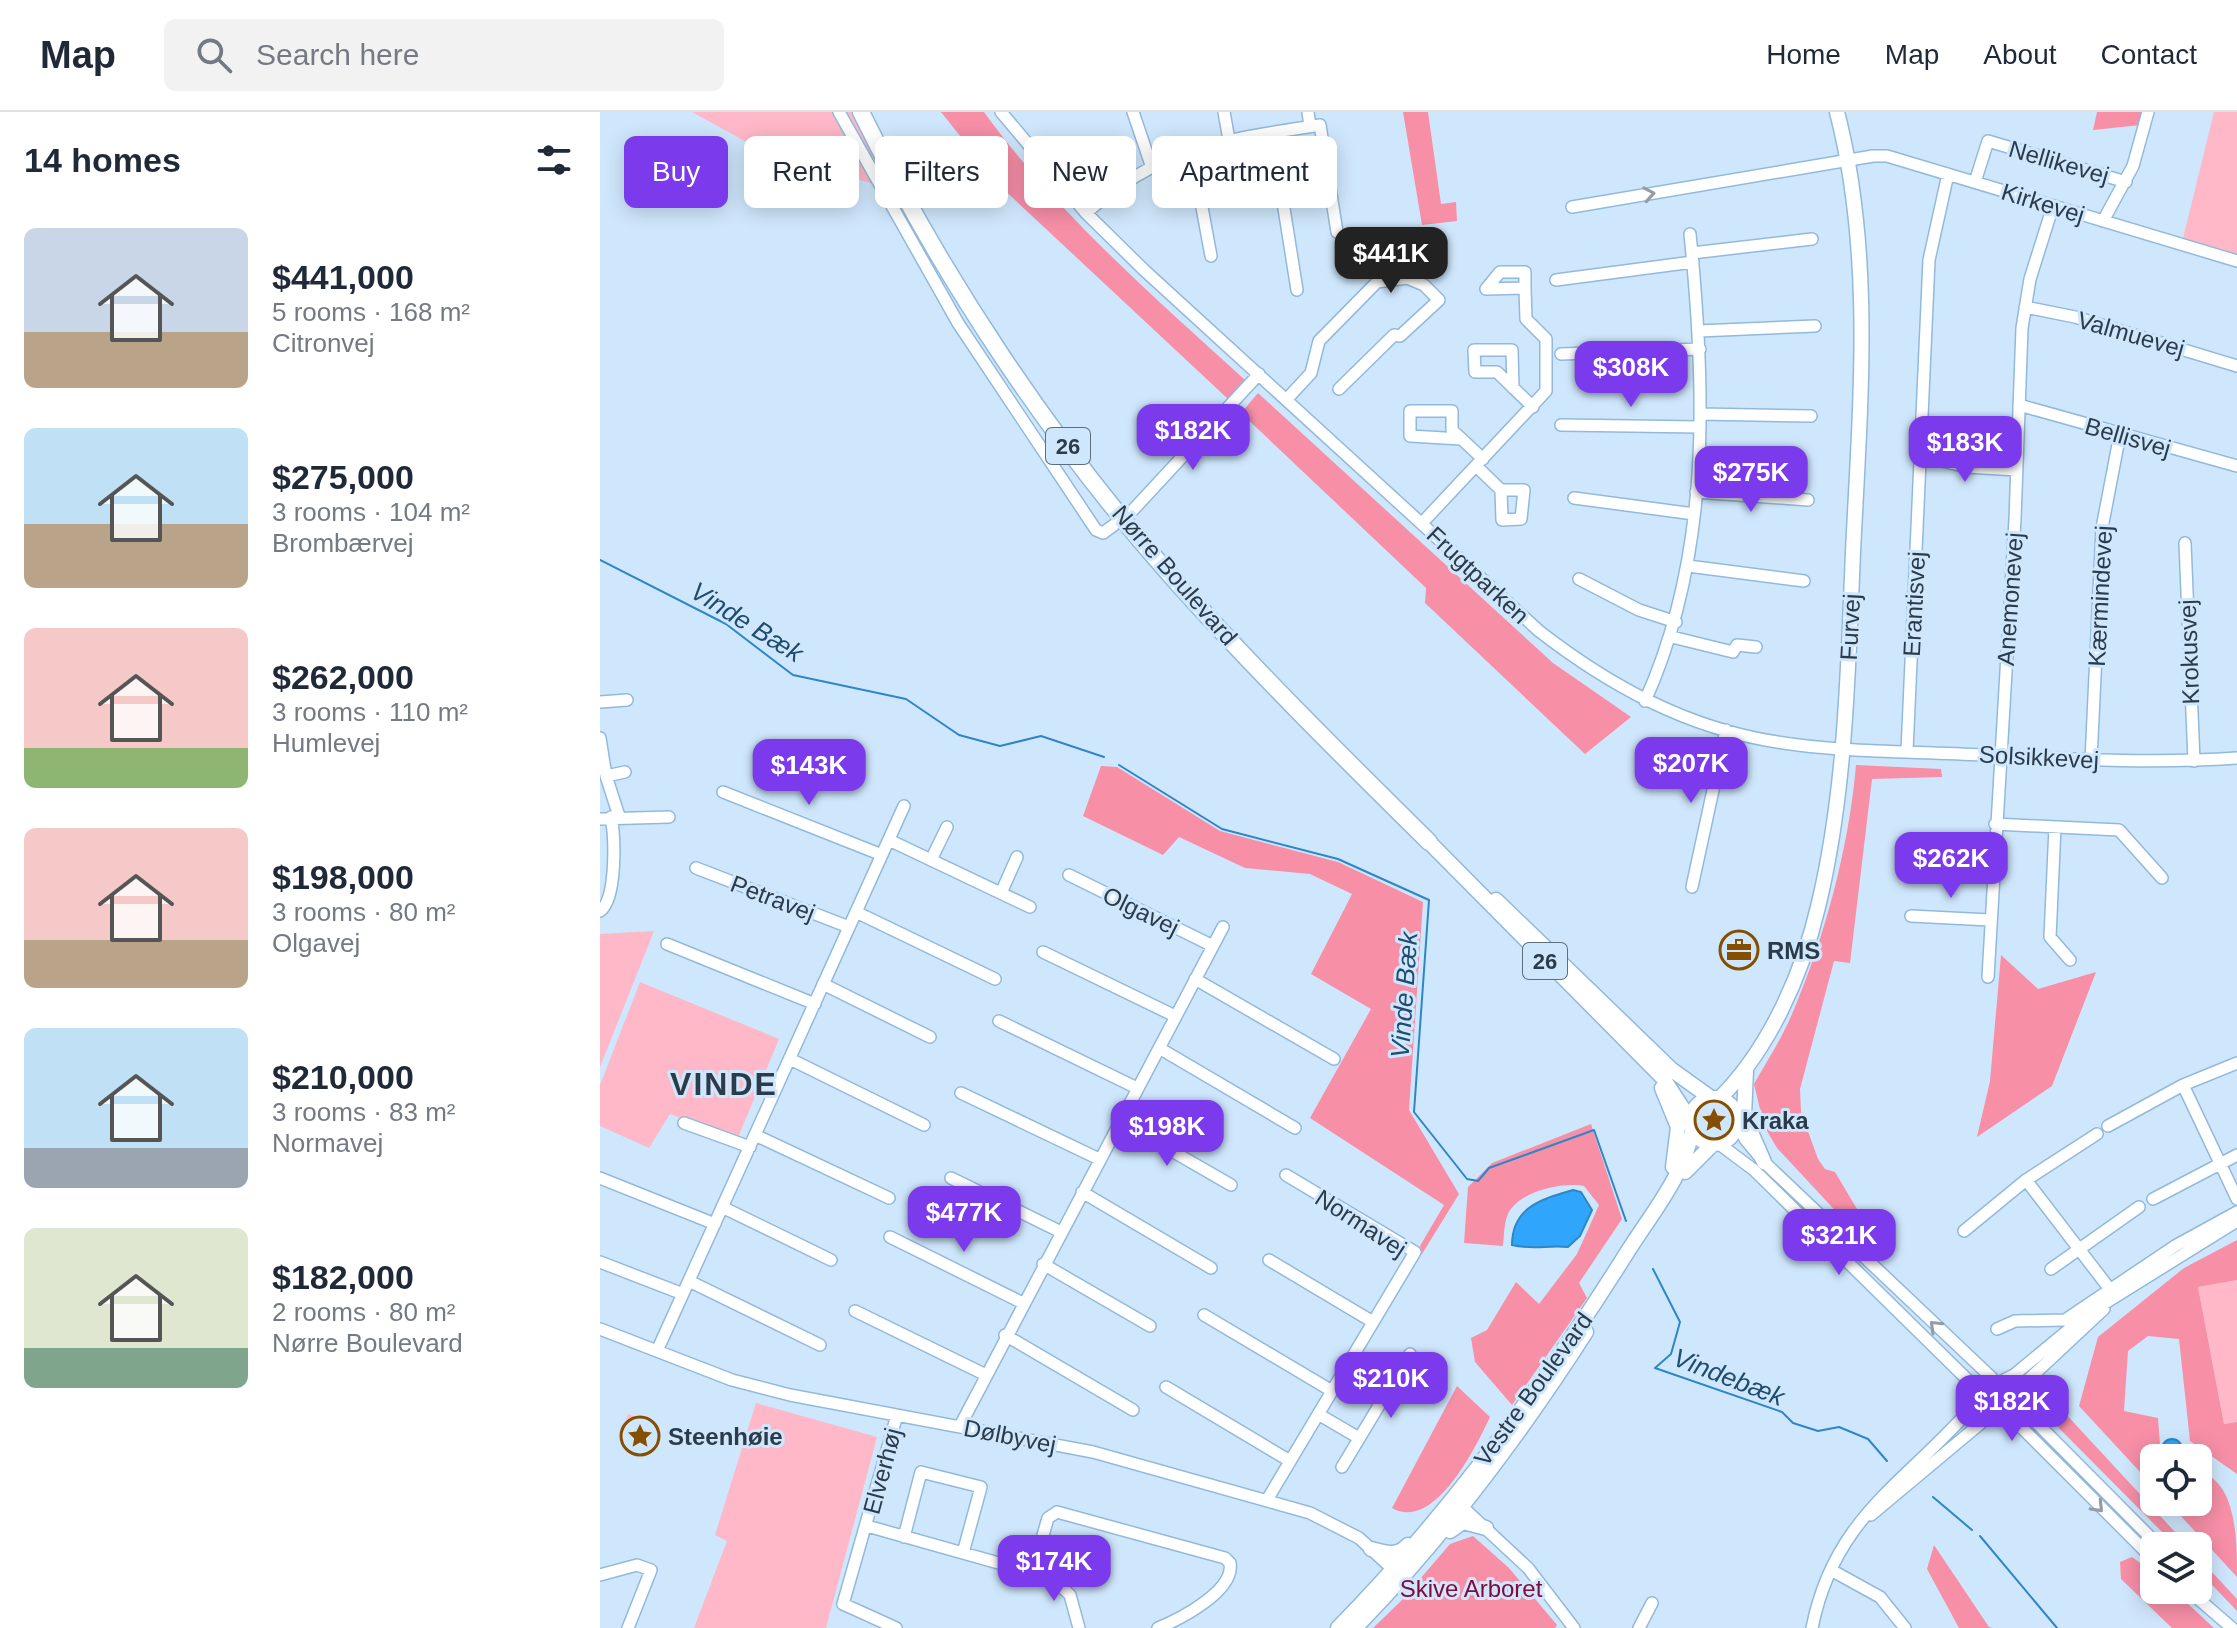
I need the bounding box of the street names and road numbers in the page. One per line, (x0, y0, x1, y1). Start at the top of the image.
street label: Nellikevej (2006, 135, 2112, 189)
street label: Kirkevej (1998, 178, 2088, 228)
street label: Valmuevej (2074, 306, 2188, 362)
street label: Bellisvej (2082, 412, 2174, 462)
road number: 26 (1046, 428, 1090, 464)
street label: Nørre Boulevard (1107, 500, 1243, 650)
street label: Frugtparken (1421, 521, 1535, 629)
street label: Kærmindevej (2083, 525, 2117, 667)
street label: Anemonevej (1992, 532, 2028, 666)
street label: Erantisvej (1898, 551, 1930, 657)
street label: Furvej (1835, 593, 1865, 661)
street label: Krokusvej (2174, 599, 2204, 705)
street label: Solsikkevej (1978, 740, 2100, 774)
street label: Petravej (727, 870, 819, 926)
street label: Olgavej (1099, 881, 1183, 941)
road number: 26 (1523, 943, 1567, 979)
street label: Normavej (1311, 1184, 1411, 1262)
street label: Vestre Boulevard (1468, 1307, 1598, 1471)
street label: Dølbyvej (962, 1414, 1058, 1458)
street label: Elverhøj (858, 1425, 906, 1517)

